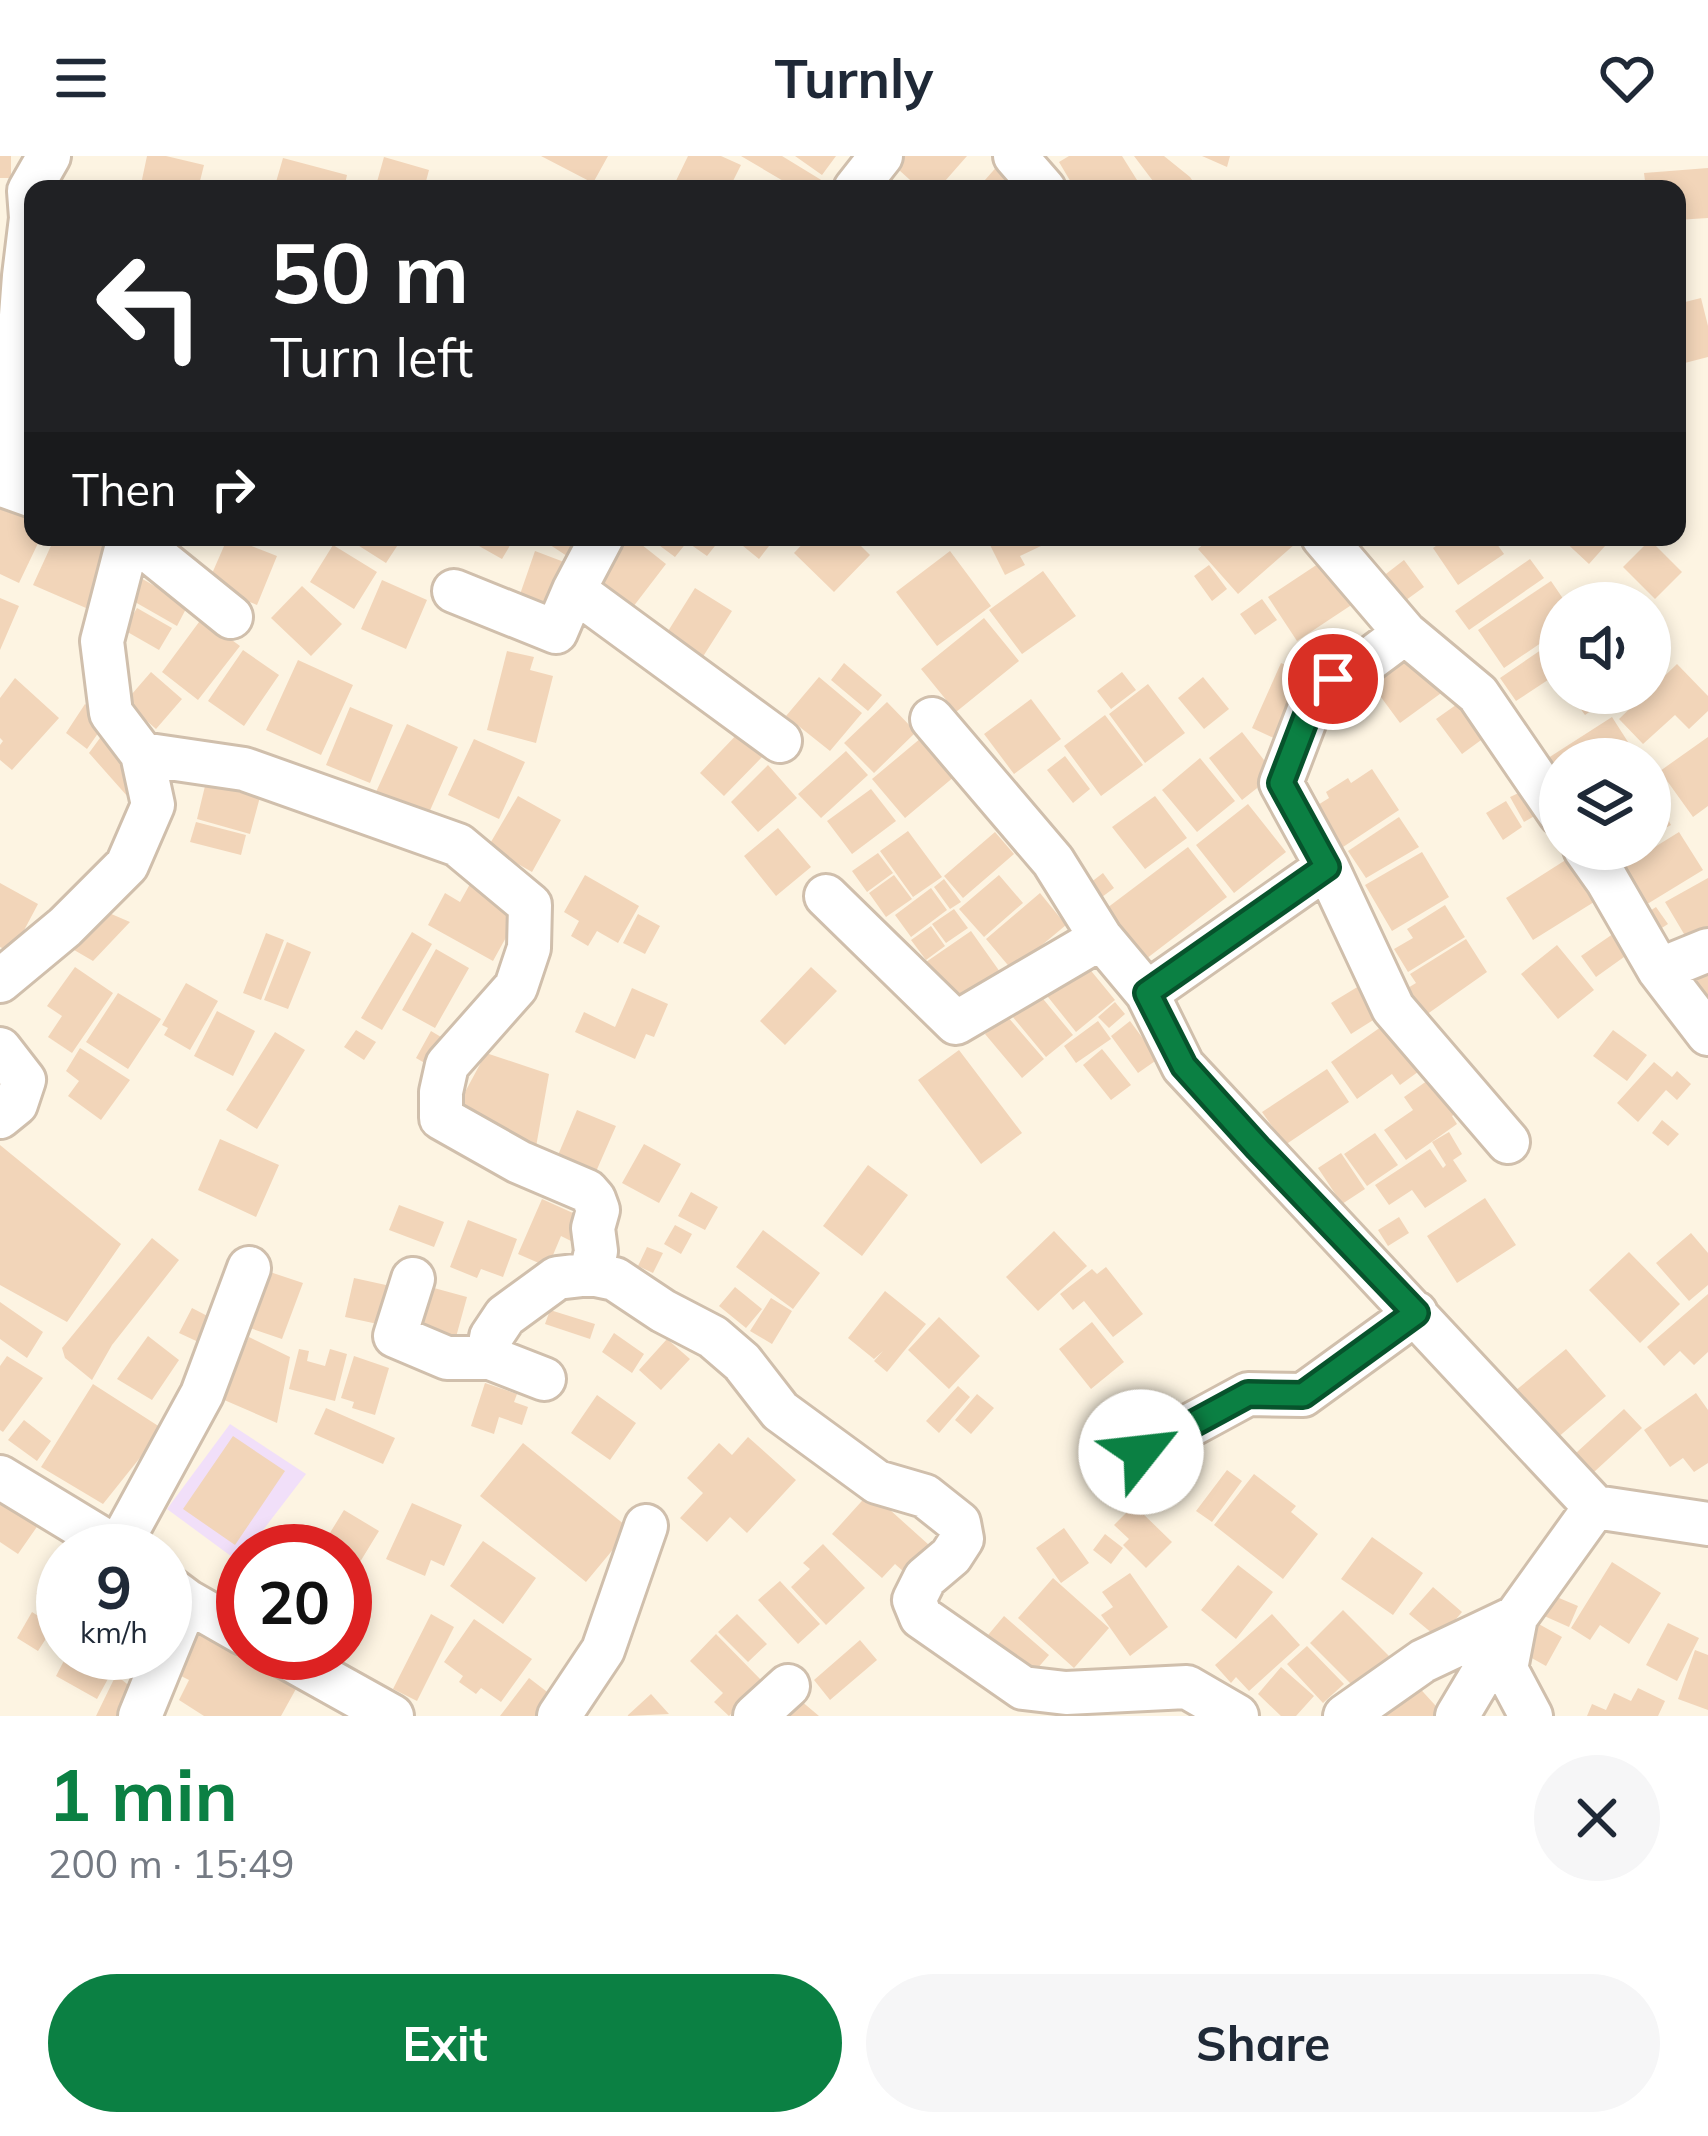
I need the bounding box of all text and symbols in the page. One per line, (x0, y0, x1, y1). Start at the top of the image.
text: Turnly (775, 44, 933, 112)
icon: menu (48, 45, 114, 111)
icon: heart (1594, 45, 1660, 111)
text: 50 m (270, 219, 469, 324)
icon: left (72, 228, 228, 384)
text: Turn left (270, 323, 473, 391)
icon: right (200, 456, 266, 522)
text: Then (72, 461, 176, 517)
map controls (1539, 582, 1671, 870)
button: sound (1539, 582, 1671, 714)
pin (1282, 628, 1384, 730)
icon: arrive (1300, 646, 1366, 712)
button: layers (1539, 738, 1671, 870)
position arrow (1078, 1389, 1204, 1515)
speed limit sign: 20 (216, 1524, 372, 1680)
text: 9 (96, 1549, 132, 1624)
text: km/h (80, 1613, 148, 1651)
text: 1 min (48, 1749, 238, 1839)
button: close (1534, 1755, 1660, 1881)
text: 200 m · 15:49 (48, 1839, 294, 1888)
button: Exit (48, 1974, 842, 2112)
button: Share (866, 1974, 1660, 2112)

